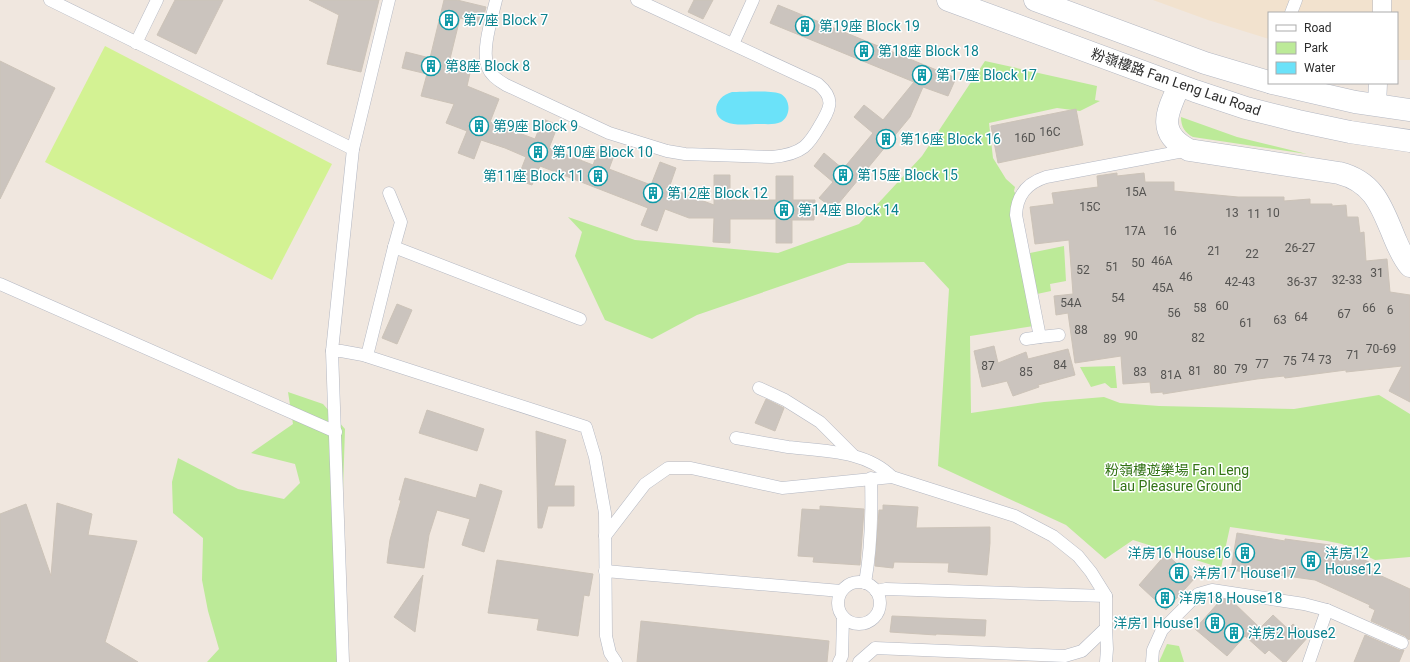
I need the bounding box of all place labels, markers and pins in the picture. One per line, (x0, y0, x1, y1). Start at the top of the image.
building icon: 第7座 Block 7 (438, 9, 460, 31)
place label: 第7座 Block 7 (463, 12, 548, 28)
building icon: 第19座 Block 19 (794, 15, 816, 37)
place label: 第19座 Block 19 (819, 18, 920, 34)
building icon: 第18座 Block 18 (853, 40, 875, 62)
place label: 第18座 Block 18 (878, 43, 979, 59)
building icon: 第8座 Block 8 (420, 55, 442, 77)
place label: 第8座 Block 8 (445, 58, 530, 74)
building icon: 第17座 Block 17 (911, 64, 933, 86)
place label: 第17座 Block 17 (936, 67, 1037, 83)
building icon: 第9座 Block 9 (468, 115, 490, 137)
place label: 第9座 Block 9 (493, 118, 578, 134)
building icon: 第16座 Block 16 (875, 128, 897, 150)
place label: 第16座 Block 16 (900, 131, 1001, 147)
building icon: 第10座 Block 10 (527, 141, 549, 163)
place label: 第10座 Block 10 (552, 144, 653, 160)
building icon: 第15座 Block 15 (832, 164, 854, 186)
building icon: 第11座 Block 11 (587, 165, 609, 187)
place label: 第15座 Block 15 (857, 167, 958, 183)
place label: 第11座 Block 11 (483, 168, 584, 184)
building icon: 第12座 Block 12 (642, 182, 664, 204)
place label: 第12座 Block 12 (667, 185, 768, 201)
building icon: 第14座 Block 14 (773, 199, 795, 221)
place label: 第14座 Block 14 (798, 202, 899, 218)
building icon: 洋房16 House16 (1234, 542, 1256, 564)
place label: 洋房16 House16 (1128, 545, 1231, 561)
place label: 洋房12 House12 (1325, 545, 1381, 577)
building icon: 洋房12 House12 (1300, 550, 1322, 572)
building icon: 洋房17 House17 (1168, 562, 1190, 584)
place label: 洋房17 House17 (1193, 565, 1296, 581)
building icon: 洋房18 House18 (1154, 587, 1176, 609)
place label: 洋房18 House18 (1179, 590, 1282, 606)
building icon: 洋房1 House1 (1204, 612, 1226, 634)
place label: 洋房1 House1 (1113, 615, 1201, 631)
building icon: 洋房2 House2 (1223, 622, 1245, 644)
place label: 洋房2 House2 (1248, 625, 1336, 641)

